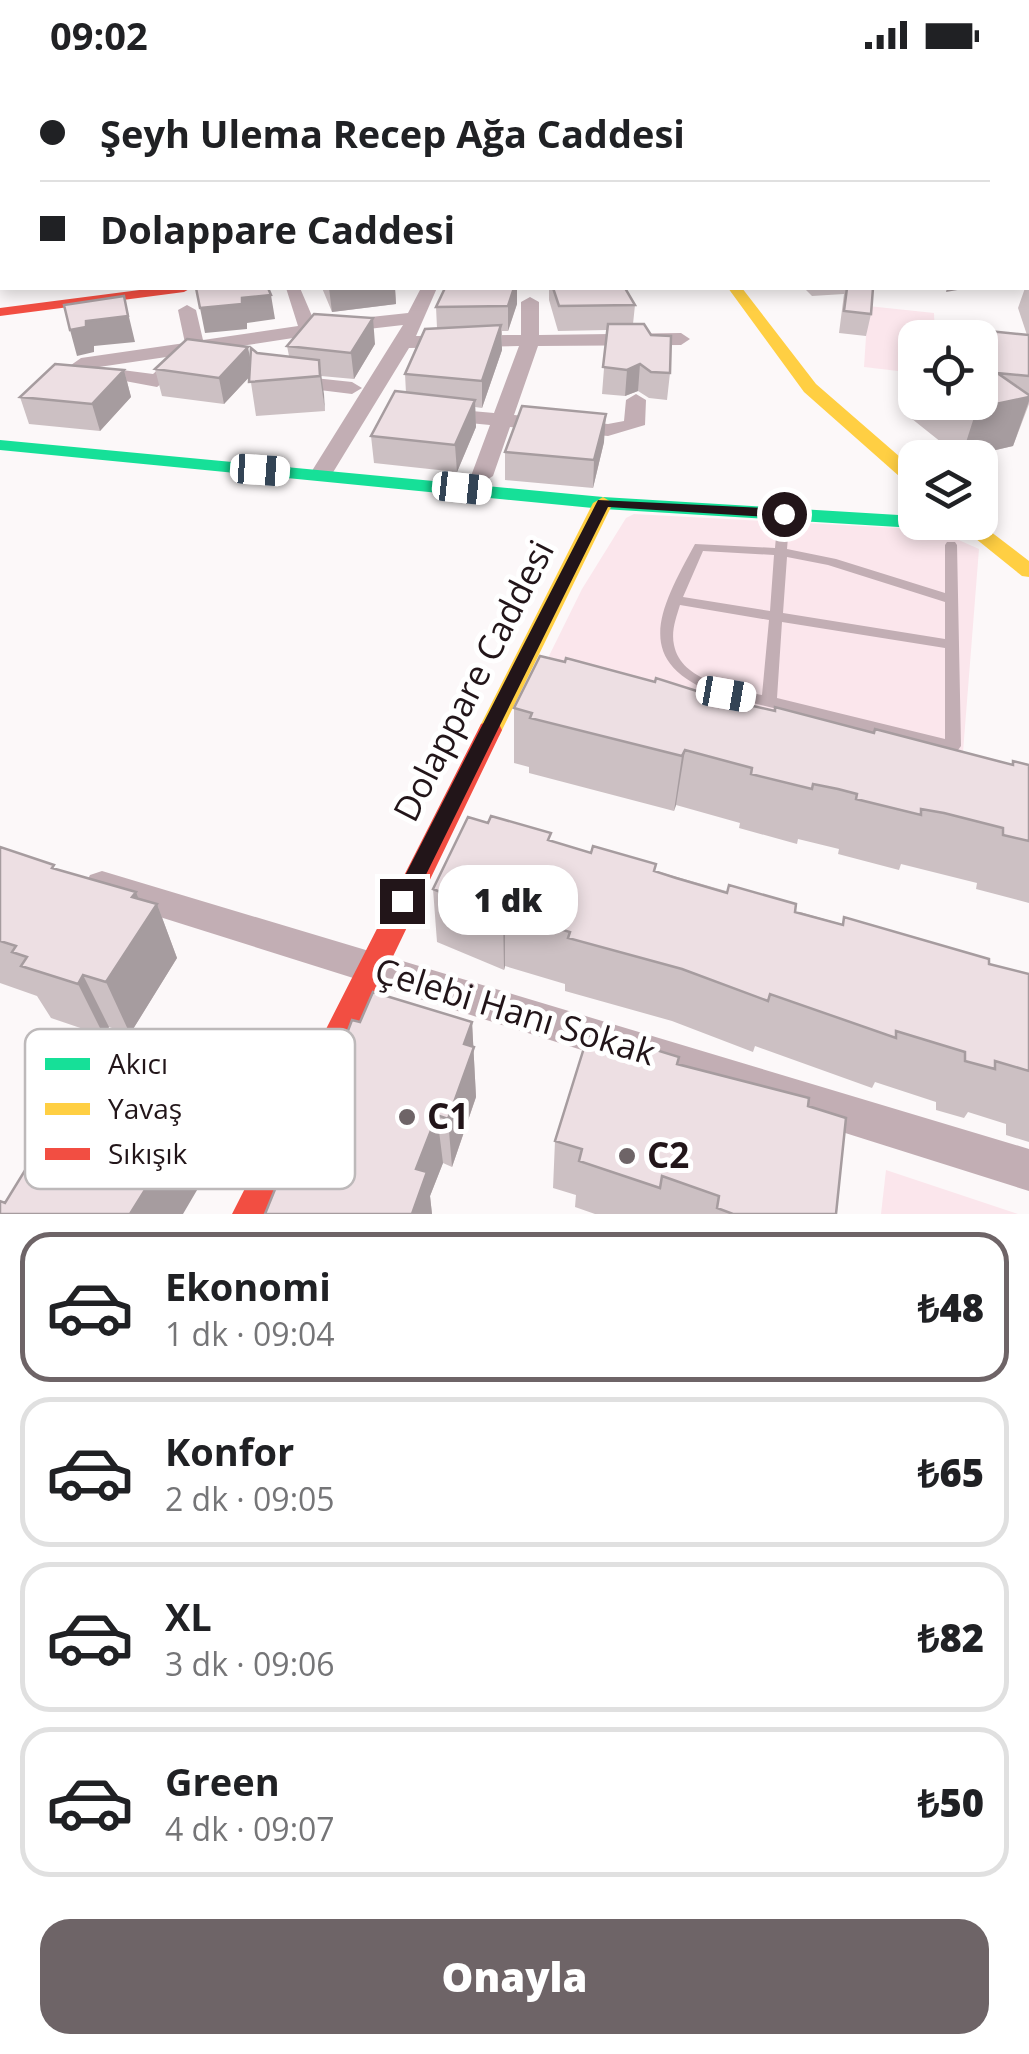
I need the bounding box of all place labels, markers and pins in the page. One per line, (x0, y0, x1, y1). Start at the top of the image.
place label: C1 (427, 1092, 469, 1139)
marker: C1 (396, 1106, 418, 1128)
place label: C2 (647, 1131, 689, 1178)
marker: C2 (616, 1145, 638, 1167)

